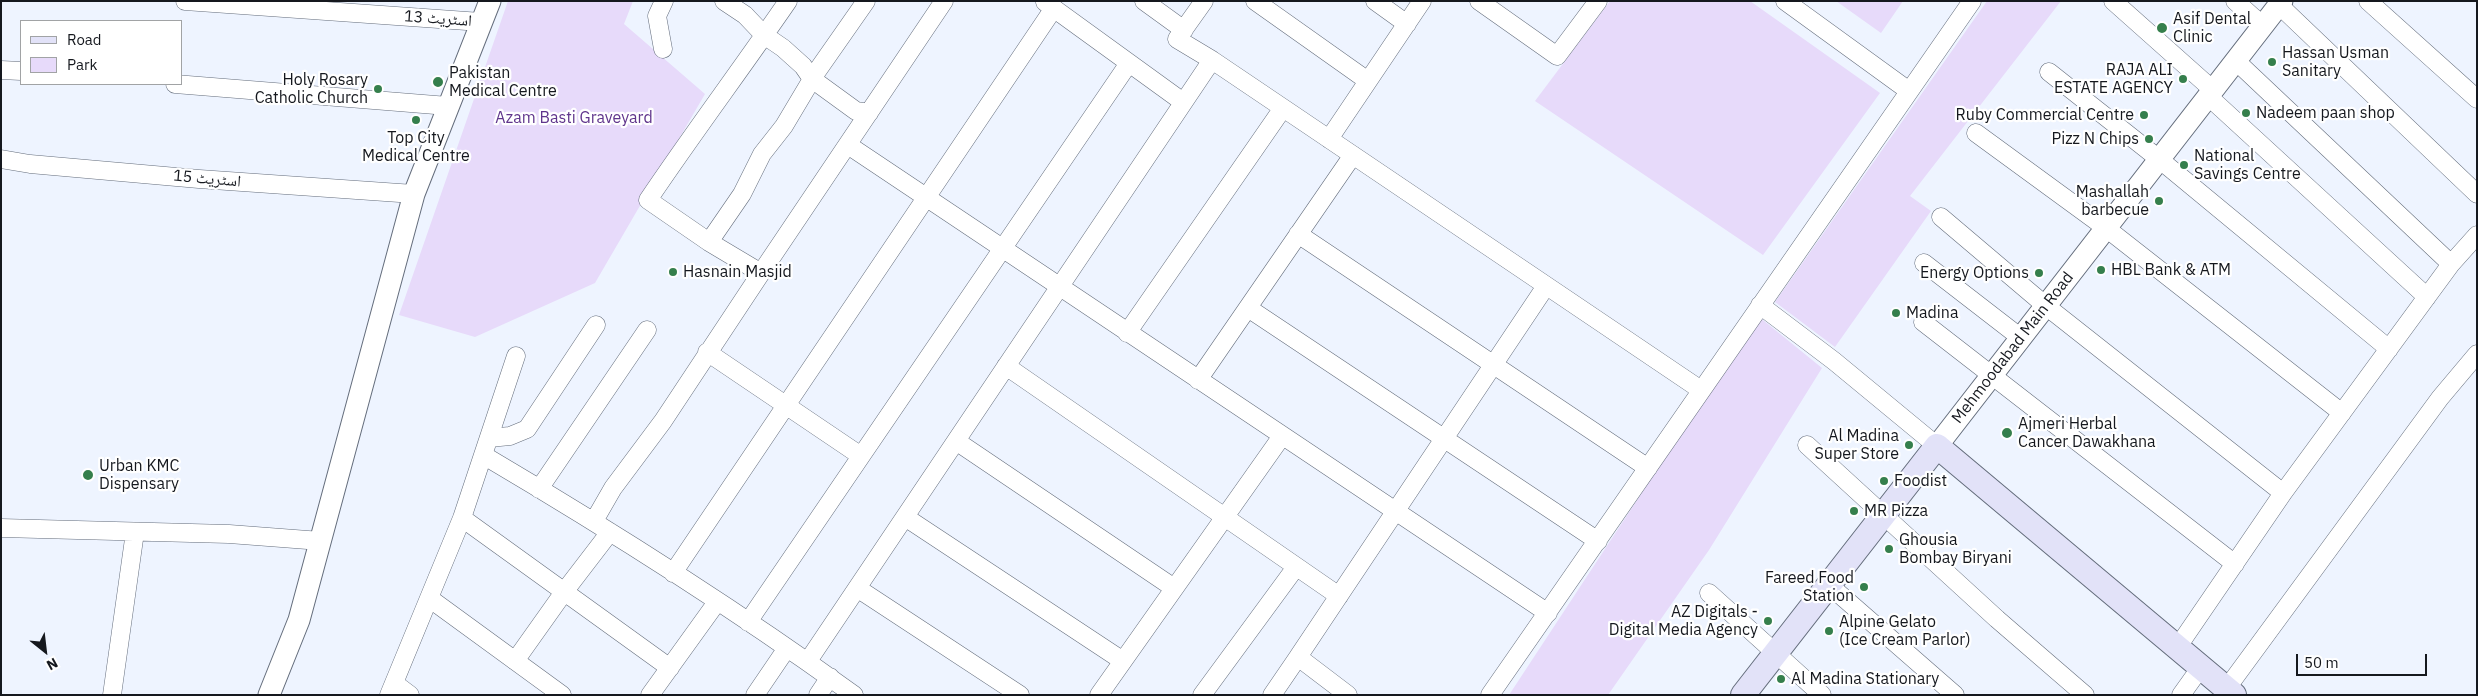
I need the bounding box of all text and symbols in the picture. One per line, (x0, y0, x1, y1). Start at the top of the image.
street label: اسٹریٹ 13 (403, 7, 473, 31)
place label: Asif Dental Clinic (2173, 9, 2251, 47)
legend (20, 20, 182, 85)
marker: Asif Dental Clinic (2155, 21, 2169, 35)
text: Road (67, 30, 102, 49)
place label: Hassan Usman Sanitary (2282, 43, 2389, 81)
text: Park (67, 55, 97, 74)
marker: Hassan Usman Sanitary (2266, 56, 2278, 68)
place label: RAJA ALI ESTATE AGENCY (2054, 60, 2173, 98)
place label: Pakistan Medical Centre (449, 63, 557, 101)
place label: Holy Rosary Catholic Church (255, 70, 368, 108)
marker: RAJA ALI ESTATE AGENCY (2177, 73, 2189, 85)
marker: Pakistan Medical Centre (431, 75, 445, 89)
marker: Holy Rosary Catholic Church (372, 83, 384, 95)
place label: Nadeem paan shop (2256, 103, 2395, 123)
place label: Ruby Commercial Centre (1956, 105, 2134, 125)
marker: Nadeem paan shop (2240, 107, 2252, 119)
park label: Azam Basti Graveyard (495, 108, 653, 128)
marker: Ruby Commercial Centre (2138, 109, 2150, 121)
marker: Top City Medical Centre (410, 114, 422, 126)
place label: Top City Medical Centre (362, 128, 470, 166)
place label: Pizz N Chips (2051, 129, 2139, 149)
marker: Pizz N Chips (2143, 133, 2155, 145)
place label: National Savings Centre (2194, 146, 2301, 184)
marker: National Savings Centre (2178, 159, 2190, 171)
street label: اسٹریٹ 15 (172, 166, 242, 192)
place label: Mashallah barbecue (2076, 182, 2149, 220)
marker: Mashallah barbecue (2153, 195, 2165, 207)
place label: HBL Bank & ATM (2111, 260, 2231, 280)
place label: Hasnain Masjid (683, 262, 792, 282)
place label: Energy Options (1920, 263, 2029, 283)
marker: HBL Bank & ATM (2095, 264, 2107, 276)
marker: Hasnain Masjid (667, 266, 679, 278)
marker: Energy Options (2033, 267, 2045, 279)
street label: Mehmoodabad Main Road (1948, 269, 2078, 427)
place label: Madina (1906, 303, 1958, 323)
marker: Madina (1890, 307, 1902, 319)
place label: Ajmeri Herbal Cancer Dawakhana (2018, 414, 2156, 452)
place label: Al Madina Super Store (1815, 426, 1899, 464)
marker: Ajmeri Herbal Cancer Dawakhana (2000, 426, 2014, 440)
marker: Al Madina Super Store (1903, 439, 1915, 451)
place label: Urban KMC Dispensary (99, 456, 179, 494)
marker: Urban KMC Dispensary (81, 468, 95, 482)
place label: Foodist (1894, 471, 1947, 491)
marker: Foodist (1878, 475, 1890, 487)
place label: MR Pizza (1864, 501, 1928, 521)
marker: MR Pizza (1848, 505, 1860, 517)
place label: Ghousia Bombay Biryani (1899, 530, 2012, 568)
marker: Ghousia Bombay Biryani (1883, 543, 1895, 555)
place label: Fareed Food Station (1765, 568, 1854, 606)
marker: Fareed Food Station (1858, 581, 1870, 593)
place label: AZ Digitals - Digital Media Agency (1609, 602, 1758, 640)
place label: Alpine Gelato (Ice Cream Parlor) (1839, 612, 1970, 650)
marker: AZ Digitals - Digital Media Agency (1762, 615, 1774, 627)
marker: Alpine Gelato (Ice Cream Parlor) (1823, 625, 1835, 637)
north arrow (20, 626, 70, 676)
scale bar (2298, 644, 2429, 676)
text: 50 m (2304, 653, 2339, 672)
text: N (43, 654, 61, 674)
place label: Al Madina Stationary (1791, 669, 1939, 689)
marker: Al Madina Stationary (1775, 673, 1787, 685)

